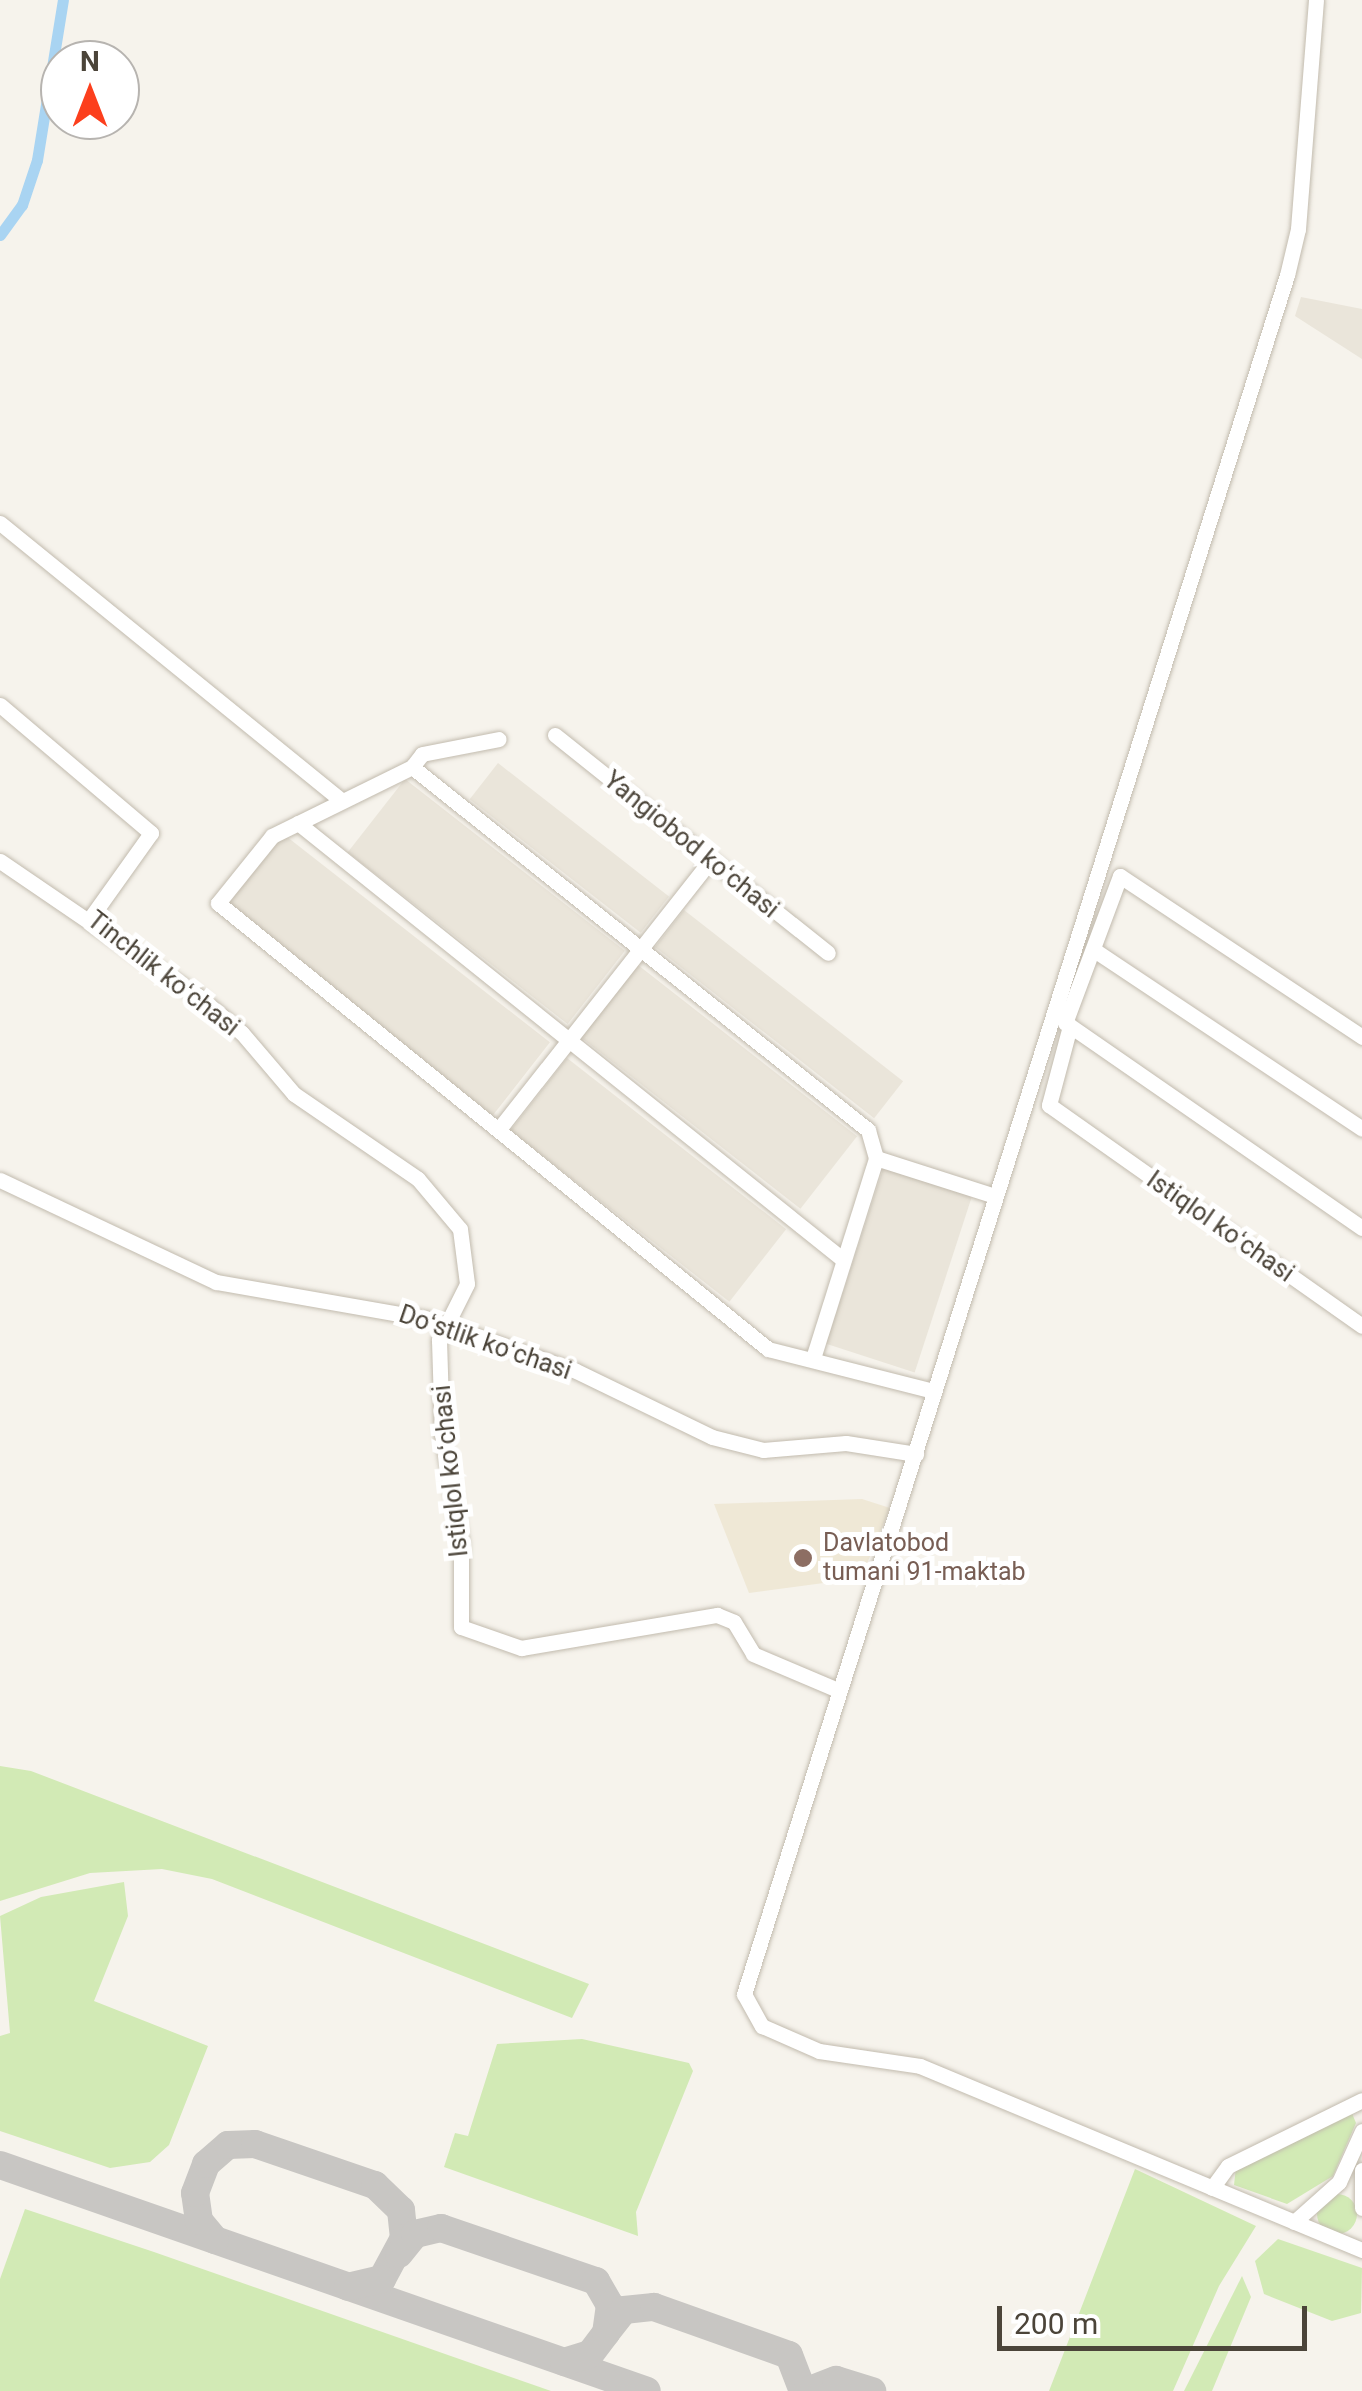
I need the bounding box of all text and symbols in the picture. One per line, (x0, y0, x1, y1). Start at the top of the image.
north arrow (40, 40, 140, 140)
text: N (80, 45, 100, 78)
street label: Yangiobod koʻchasi (597, 765, 785, 925)
street label: Tinchlik koʻchasi (81, 905, 245, 1043)
street label: Istiqlol koʻchasi (1141, 1165, 1299, 1289)
street label: Doʻstlik koʻchasi (395, 1299, 575, 1387)
street label: Istiqlol koʻchasi (427, 1384, 475, 1558)
place label: Davlatobod tumani 91-maktab (823, 1529, 1026, 1588)
marker: Davlatobod tumani 91-maktab (792, 1547, 814, 1569)
scale bar (1002, 2286, 1312, 2348)
text: 200 m (1014, 2306, 1098, 2341)

